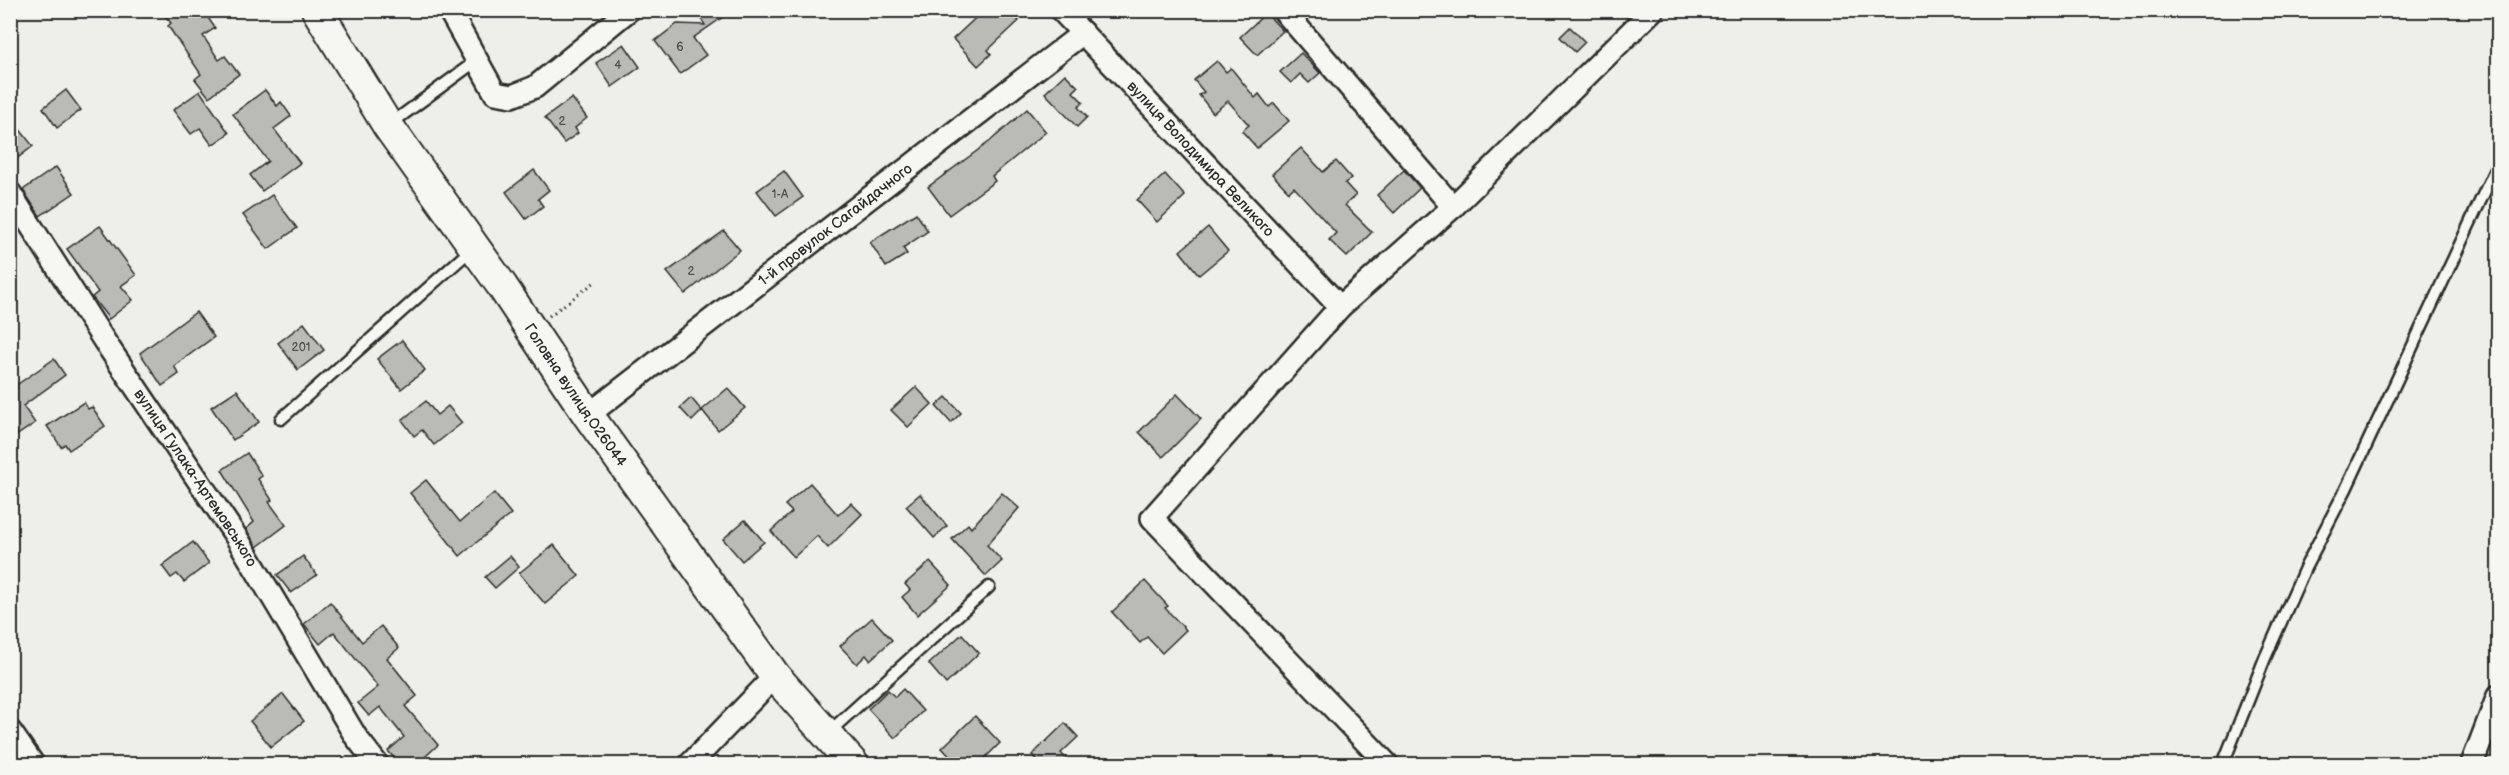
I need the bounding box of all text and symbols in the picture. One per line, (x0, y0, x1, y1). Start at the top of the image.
house number: 6 (676, 40, 684, 55)
house number: 4 (614, 58, 622, 73)
street label: вулиця Володимира Великого (1123, 77, 1278, 241)
house number: 2 (558, 114, 566, 129)
street label: 1-й провулок Сагайдачного (754, 159, 916, 290)
house number: 1-А (772, 187, 789, 202)
house number: 2 (687, 264, 695, 279)
street label: Головна вулиця,О26044 (520, 320, 631, 470)
house number: 201 (292, 340, 310, 355)
street label: вулиця Гулака-Артемовського (129, 385, 261, 571)

